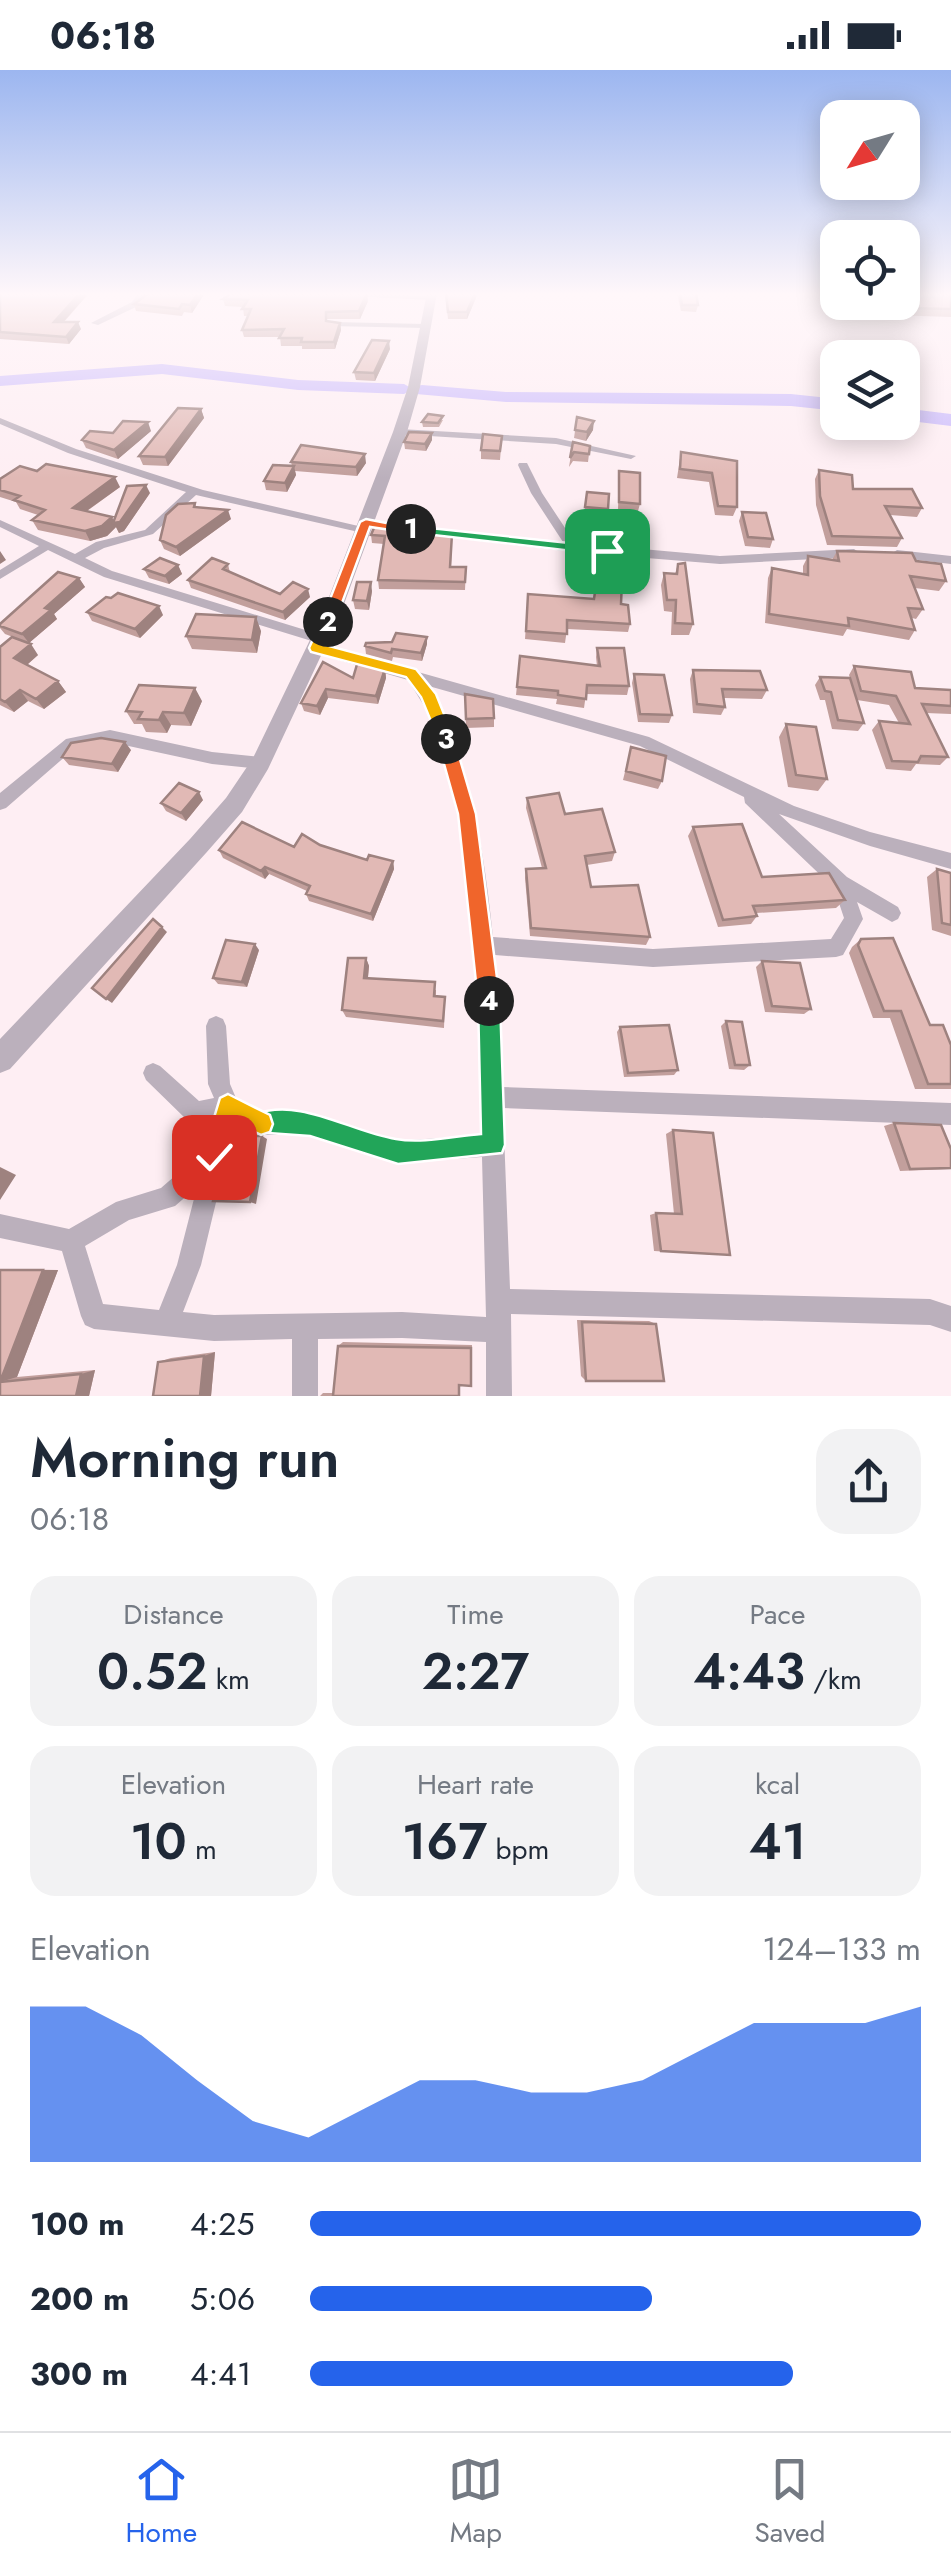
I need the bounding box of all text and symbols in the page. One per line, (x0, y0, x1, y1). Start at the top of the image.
text: 06:18 (50, 8, 156, 63)
north arrow (820, 100, 920, 200)
map controls (820, 100, 920, 440)
button: locate (820, 220, 920, 320)
button: layers (820, 340, 920, 440)
pin: 1 (386, 504, 436, 554)
text: 1 (404, 508, 418, 549)
pin (565, 509, 650, 594)
icon: arrive (580, 524, 635, 579)
pin: 2 (303, 597, 353, 647)
text: 2 (319, 601, 337, 642)
pin: 3 (421, 714, 471, 764)
text: 3 (437, 718, 455, 759)
pin: 4 (464, 976, 514, 1026)
text: 4 (479, 980, 499, 1021)
pin (172, 1115, 257, 1200)
icon: check (187, 1130, 242, 1185)
text: Morning run (30, 1418, 340, 1498)
button: share (816, 1429, 921, 1534)
text: 06:18 (30, 1496, 109, 1542)
text: Distance (123, 1594, 224, 1635)
text: Time (447, 1594, 504, 1635)
text: Pace (750, 1594, 805, 1635)
text: 0.52 (97, 1635, 207, 1708)
text: 2:27 (422, 1635, 529, 1708)
text: 4:43 (693, 1635, 805, 1708)
text: km (207, 1659, 250, 1700)
text: /km (805, 1659, 862, 1700)
text: Elevation (121, 1764, 226, 1805)
text: Heart rate (417, 1764, 534, 1805)
text: kcal (755, 1764, 800, 1805)
text: 10 (130, 1805, 187, 1878)
text: 167 (402, 1805, 487, 1878)
text: 41 (749, 1805, 806, 1878)
text: m (187, 1829, 217, 1870)
text: bpm (487, 1829, 549, 1870)
text: Elevation (30, 1926, 151, 1972)
text: 124–133 m (762, 1926, 921, 1972)
text: 100 m (30, 2201, 125, 2247)
text: 4:25 (190, 2201, 255, 2247)
text: 200 m (30, 2276, 129, 2322)
text: 5:06 (190, 2276, 255, 2322)
text: 300 m (30, 2351, 128, 2397)
text: 4:41 (190, 2351, 251, 2397)
tab: Home (126, 2452, 197, 2553)
tab: Map (448, 2452, 503, 2553)
tab: Saved (754, 2452, 825, 2553)

